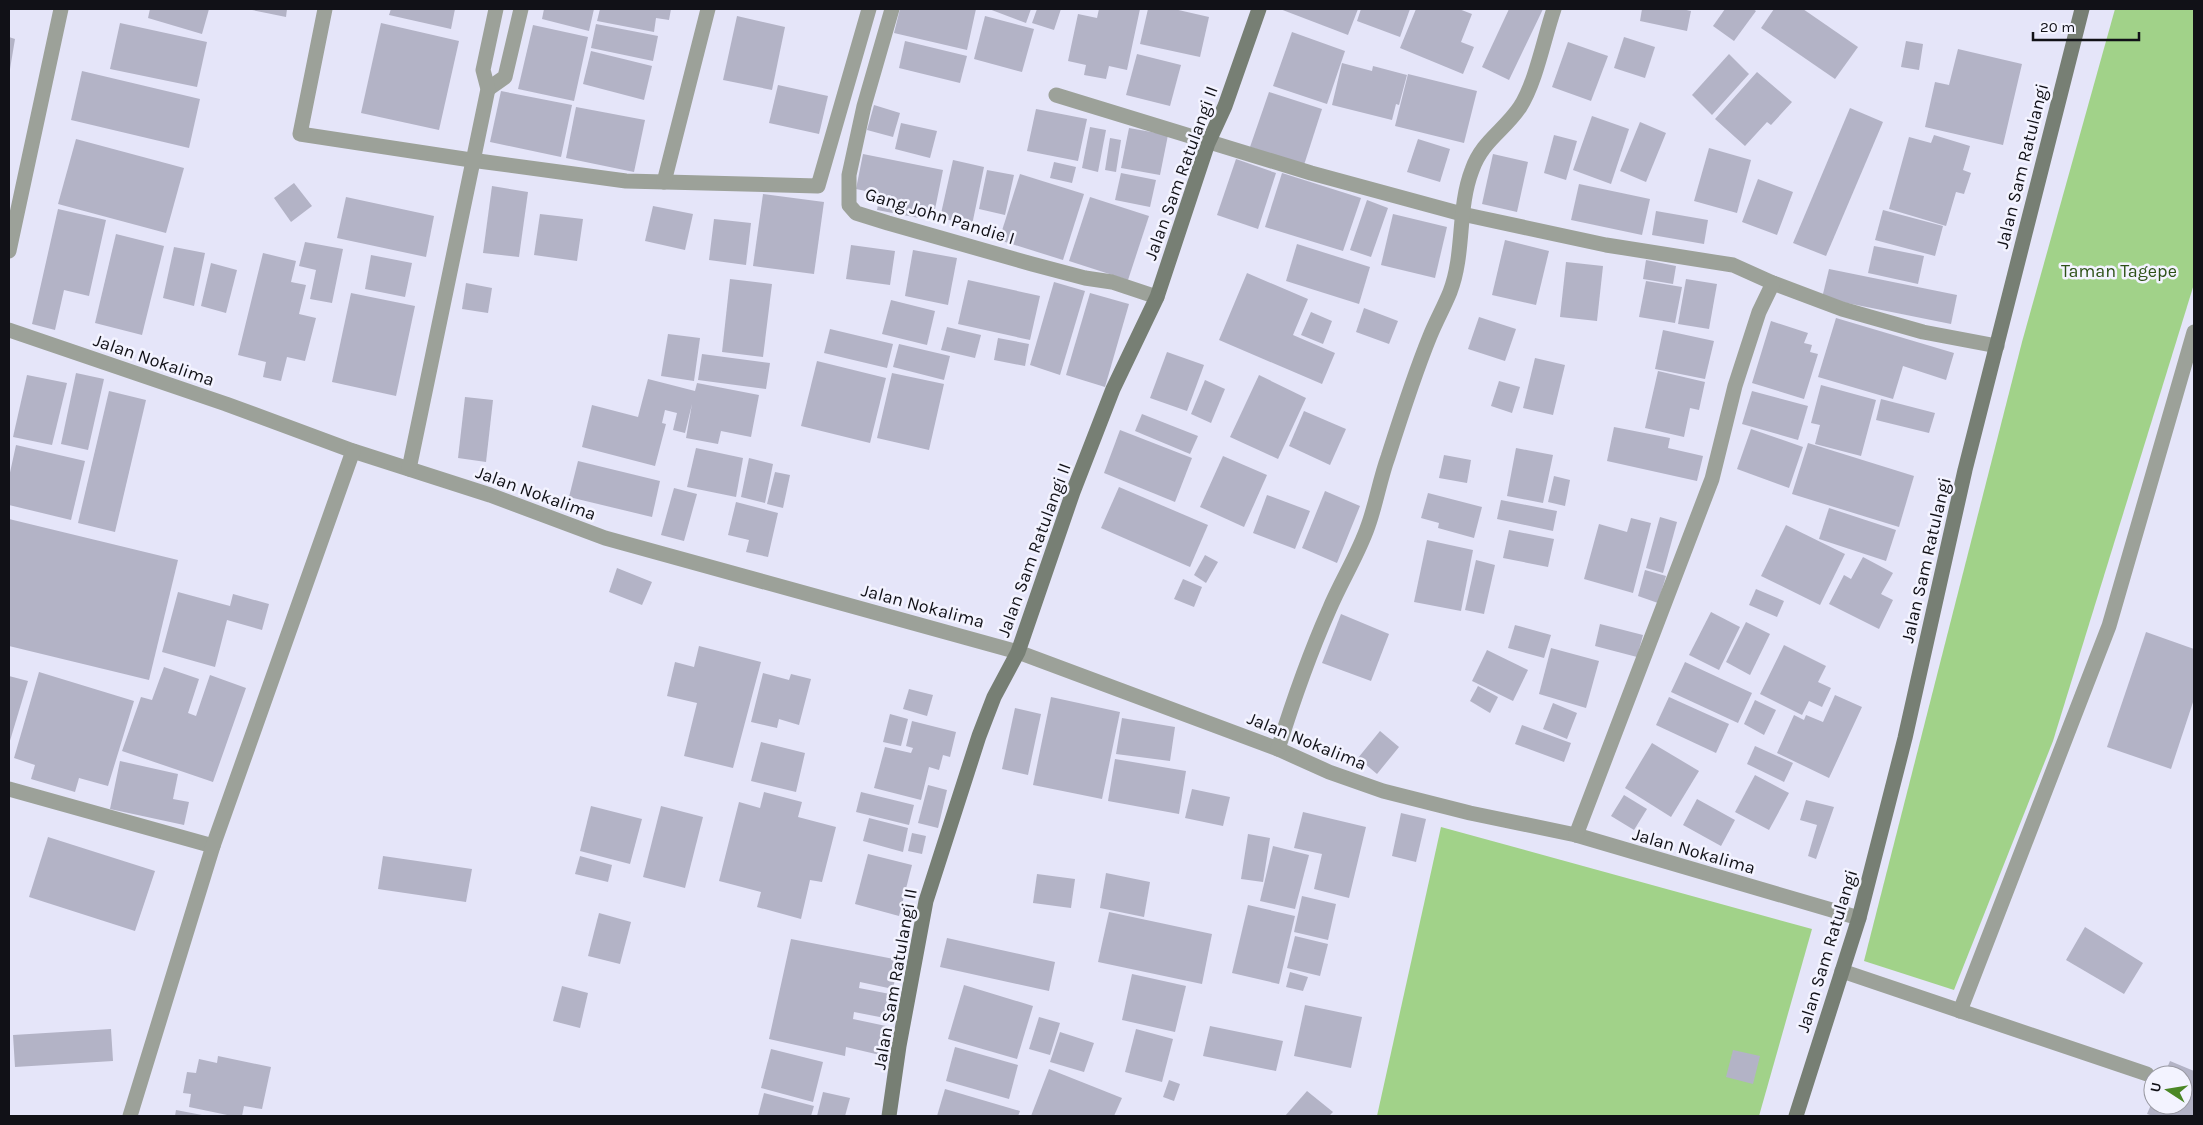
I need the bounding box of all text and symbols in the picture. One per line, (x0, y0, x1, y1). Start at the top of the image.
scale bar (2033, 10, 2139, 42)
text: 20 m (2040, 18, 2075, 36)
street label: Jalan Sam Ratulangi (1991, 81, 2053, 251)
street label: Jalan Sam Ratulangi II (1139, 83, 1223, 263)
street label: Gang John Pandie I (863, 183, 1017, 249)
park label: Taman Tagepe (2061, 260, 2177, 282)
street label: Jalan Nokalima (91, 329, 217, 391)
street label: Jalan Sam Ratulangi II (992, 460, 1076, 640)
street label: Jalan Nokalima (473, 461, 599, 525)
street label: Jalan Sam Ratulangi (1896, 475, 1956, 645)
street label: Jalan Nokalima (859, 579, 987, 633)
street label: Jalan Nokalima (1244, 707, 1370, 775)
street label: Jalan Nokalima (1630, 823, 1758, 879)
street label: Jalan Sam Ratulangi (1792, 867, 1862, 1035)
street label: Jalan Sam Ratulangi II (868, 887, 922, 1071)
north arrow (2143, 1065, 2193, 1115)
text: U (2146, 1081, 2165, 1094)

